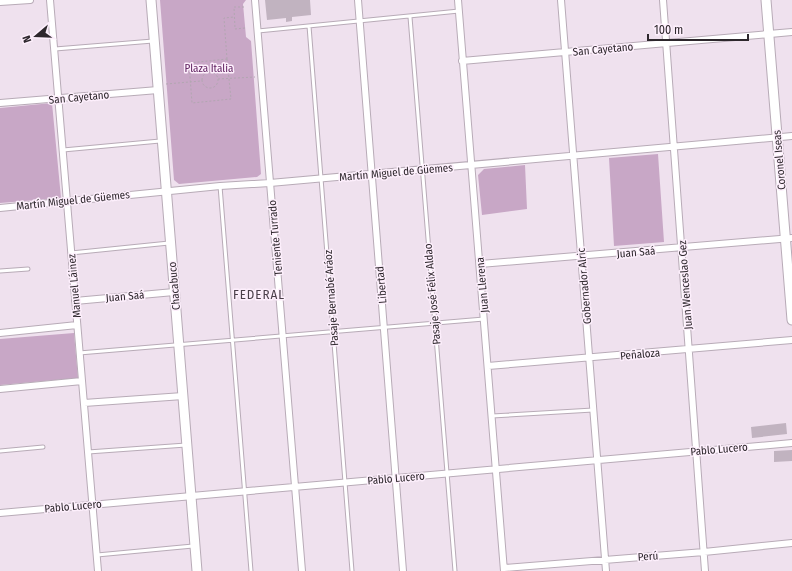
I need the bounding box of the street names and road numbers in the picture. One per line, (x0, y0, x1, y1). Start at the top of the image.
street label: San Cayetano (572, 40, 634, 59)
street label: San Cayetano (48, 88, 110, 107)
street label: Coronel Iseas (770, 129, 789, 190)
street label: Martín Miguel de Güemes (339, 161, 454, 184)
street label: Martín Miguel de Güemes (16, 188, 131, 213)
street label: Teniente Turrado (266, 199, 285, 276)
street label: Juan Wenceslao Gez (676, 239, 695, 330)
street label: Pasaje José Félix Aldao (422, 243, 443, 345)
street label: Juan Saá (616, 244, 656, 261)
street label: Gobernador Alric (575, 247, 594, 325)
street label: Pasaje Bernabé Aráoz (322, 249, 341, 346)
street label: Manuel Láinez (65, 253, 84, 318)
street label: Juan Llerena (474, 257, 491, 313)
street label: Chacabuco (166, 261, 183, 311)
street label: Libertad (373, 266, 390, 304)
street label: Juan Saá (105, 288, 145, 305)
street label: Peñaloza (619, 346, 661, 363)
street label: Pablo Lucero (690, 441, 748, 458)
street label: Pablo Lucero (367, 470, 425, 487)
street label: Pablo Lucero (44, 498, 102, 515)
street label: Perú (637, 549, 659, 564)

